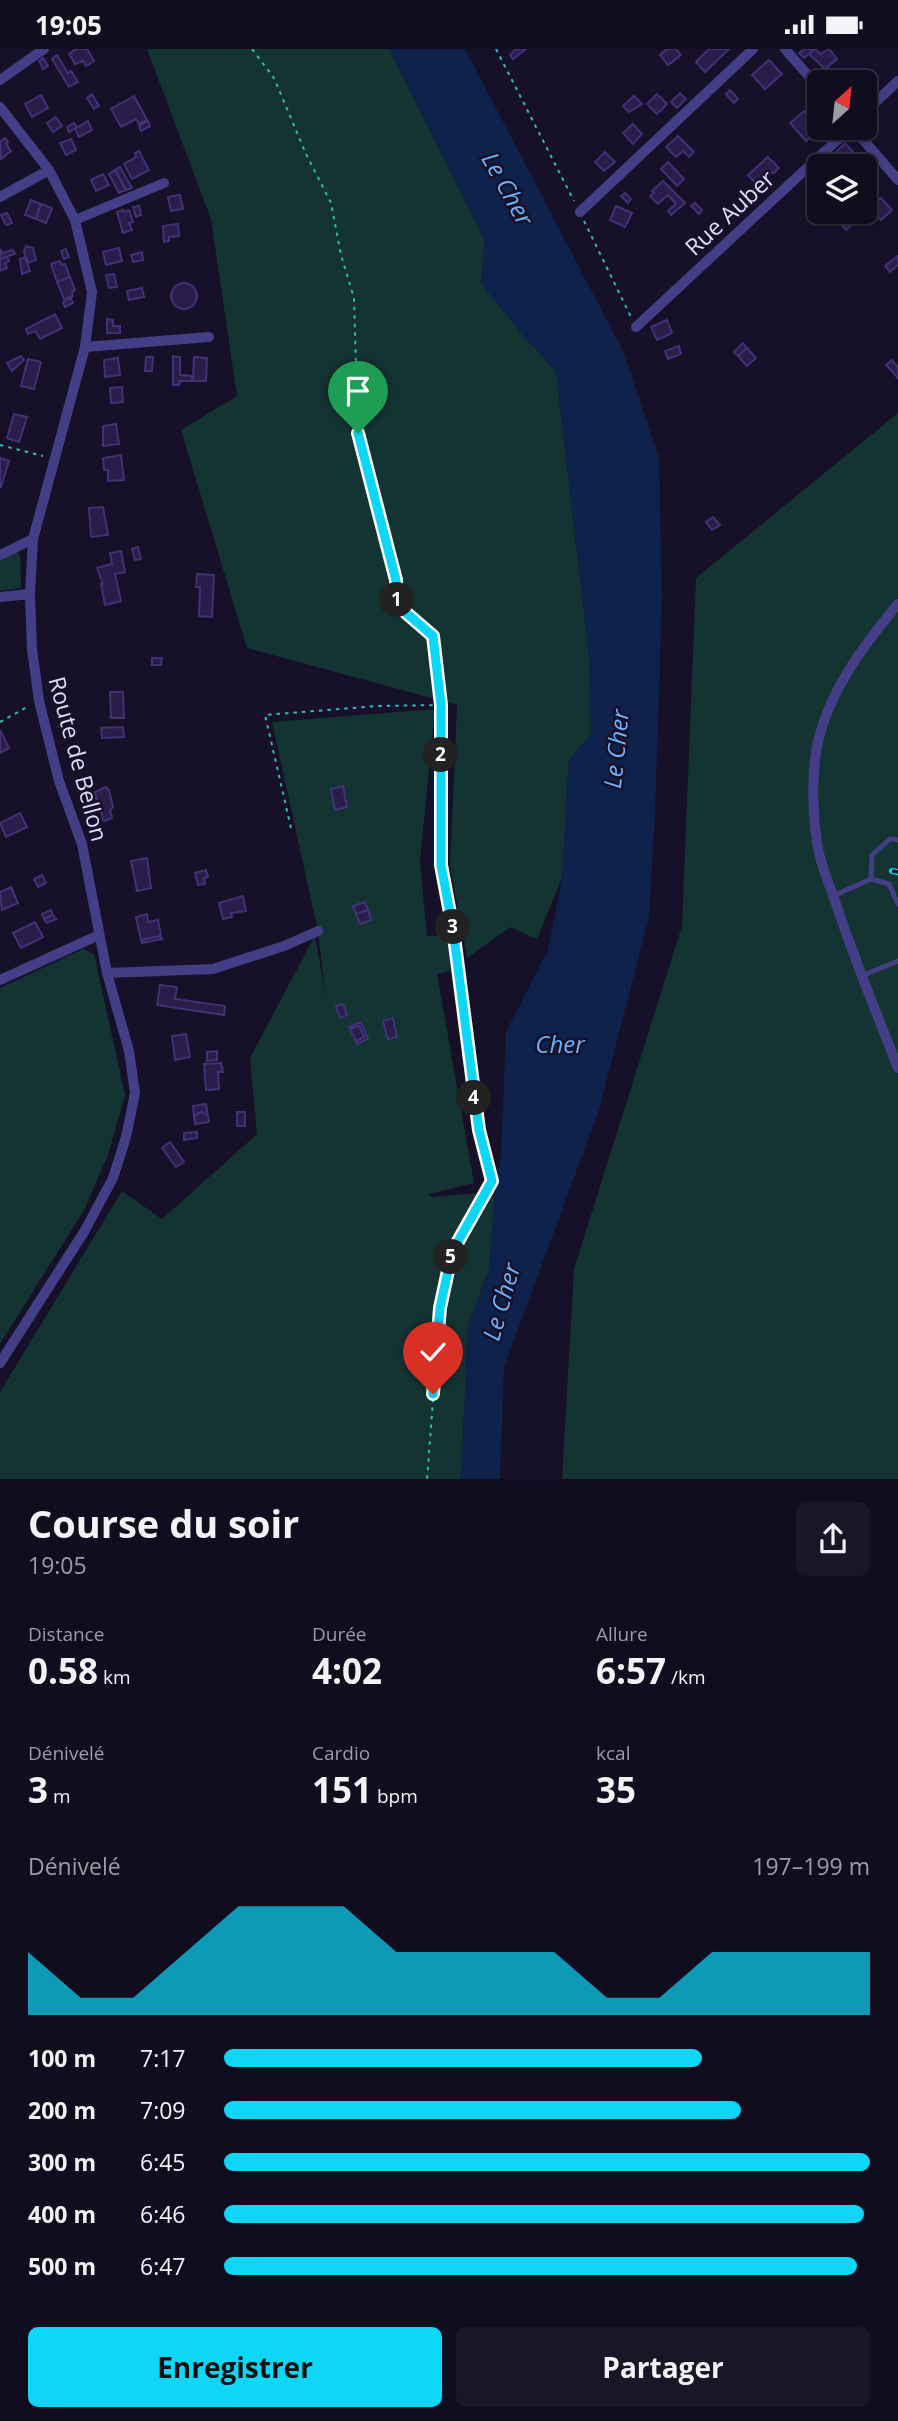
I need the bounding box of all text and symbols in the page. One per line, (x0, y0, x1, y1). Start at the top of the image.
text: 19:05 (35, 7, 102, 43)
north arrow (807, 70, 877, 140)
map controls (807, 70, 877, 224)
water label: Le Cher (475, 146, 543, 232)
button: layers (807, 154, 877, 224)
street label: Rue Auber (677, 162, 782, 262)
pin (328, 361, 388, 433)
icon: arrive (339, 372, 377, 410)
pin: 1 (380, 583, 414, 617)
text: 1 (391, 586, 402, 612)
street label: Route de Bellon (42, 673, 116, 845)
water label: Le Cher (595, 706, 636, 790)
pin: 2 (424, 737, 458, 773)
text: 2 (435, 741, 446, 767)
pin: 3 (435, 909, 470, 945)
text: 3 (447, 913, 458, 939)
water label: Cher (535, 1027, 586, 1060)
pin: 4 (456, 1081, 491, 1115)
text: 4 (468, 1084, 479, 1110)
pin: 5 (434, 1239, 468, 1275)
text: 5 (445, 1243, 456, 1269)
water label: Le Cher (474, 1258, 528, 1344)
pin (403, 1322, 463, 1394)
icon: check (414, 1333, 452, 1371)
text: Course du soir (28, 1497, 299, 1549)
button: share (796, 1502, 870, 1576)
text: 19:05 (28, 1549, 87, 1581)
text: Distance (28, 1621, 104, 1647)
text: Durée (312, 1621, 367, 1647)
text: Allure (596, 1621, 648, 1647)
text: 0.58 (28, 1647, 98, 1694)
text: 4:02 (312, 1647, 382, 1694)
text: 6:57 (596, 1647, 666, 1694)
text: km (98, 1664, 131, 1690)
text: /km (666, 1664, 706, 1690)
text: Dénivelé (28, 1740, 105, 1766)
text: Cardio (312, 1740, 370, 1766)
text: kcal (596, 1740, 630, 1766)
text: 3 (28, 1766, 48, 1813)
text: 151 (312, 1766, 372, 1813)
text: 35 (596, 1766, 636, 1813)
text: m (48, 1783, 71, 1809)
text: bpm (372, 1783, 418, 1809)
text: Dénivelé (28, 1850, 121, 1882)
text: 197–199 m (752, 1850, 870, 1882)
text: 100 m (28, 2042, 96, 2074)
text: 7:17 (140, 2042, 186, 2074)
text: 200 m (28, 2094, 96, 2126)
text: 7:09 (140, 2094, 186, 2126)
text: 300 m (28, 2146, 96, 2178)
text: 6:45 (140, 2146, 186, 2178)
text: 400 m (28, 2198, 96, 2230)
text: 6:46 (140, 2198, 186, 2230)
text: 500 m (28, 2250, 96, 2282)
text: 6:47 (140, 2250, 186, 2282)
button: Enregistrer (28, 2327, 442, 2407)
button: Partager (456, 2327, 870, 2407)

